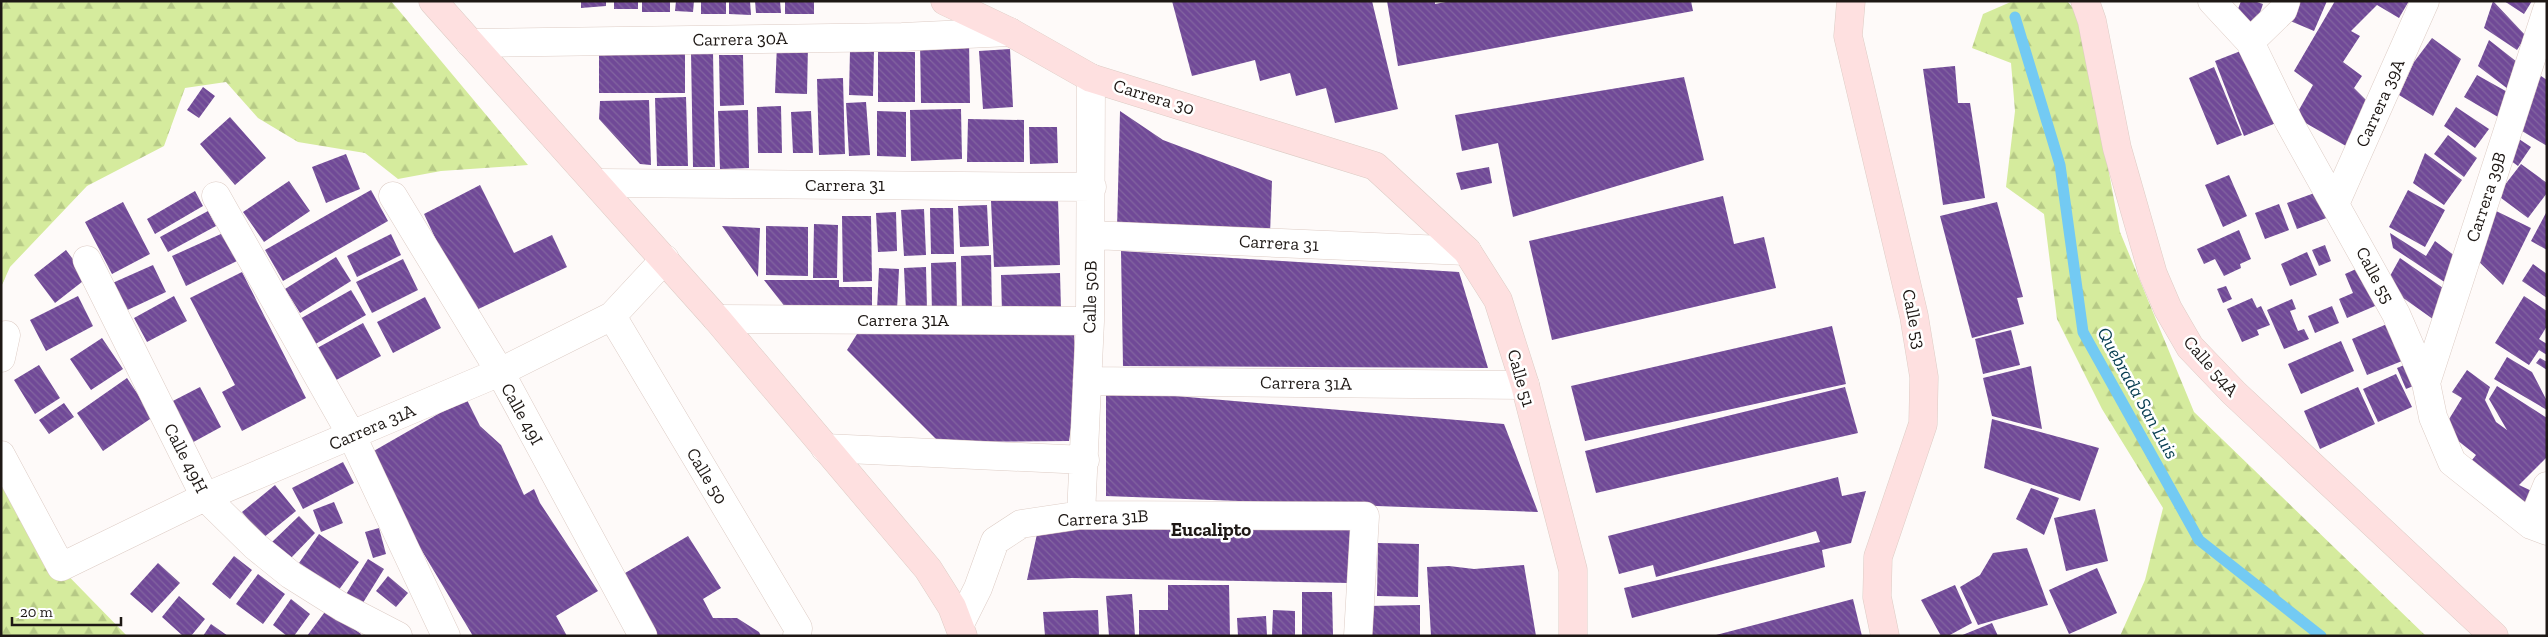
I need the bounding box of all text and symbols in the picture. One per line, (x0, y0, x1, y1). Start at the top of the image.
street label: Carrera 30A (692, 27, 788, 51)
street label: Carrera 39A (2351, 55, 2409, 151)
street label: Carrera 30 (1111, 74, 1197, 120)
street label: Carrera 39B (2461, 149, 2511, 245)
street label: Carrera 31 (805, 174, 885, 196)
street label: Carrera 31 (1238, 230, 1320, 256)
street label: Calle 55 (2351, 243, 2399, 307)
street label: Calle 50B (1078, 260, 1102, 334)
street label: Calle 53 (1897, 287, 1931, 351)
street label: Carrera 31A (857, 309, 949, 331)
water label: Quebrada San Luis (2092, 323, 2184, 463)
street label: Calle 54A (2179, 331, 2243, 401)
street label: Calle 51 (1502, 347, 1540, 409)
street label: Carrera 31A (1260, 371, 1352, 395)
street label: Calle 49I (496, 379, 548, 449)
street label: Carrera 31A (326, 399, 419, 455)
street label: Calle 49H (159, 419, 213, 497)
street label: Calle 50 (682, 444, 732, 508)
street label: Carrera 31B (1057, 505, 1149, 531)
district label: Eucalipto (1171, 518, 1251, 541)
scale bar (12, 594, 121, 626)
text: 20 m (20, 603, 53, 621)

